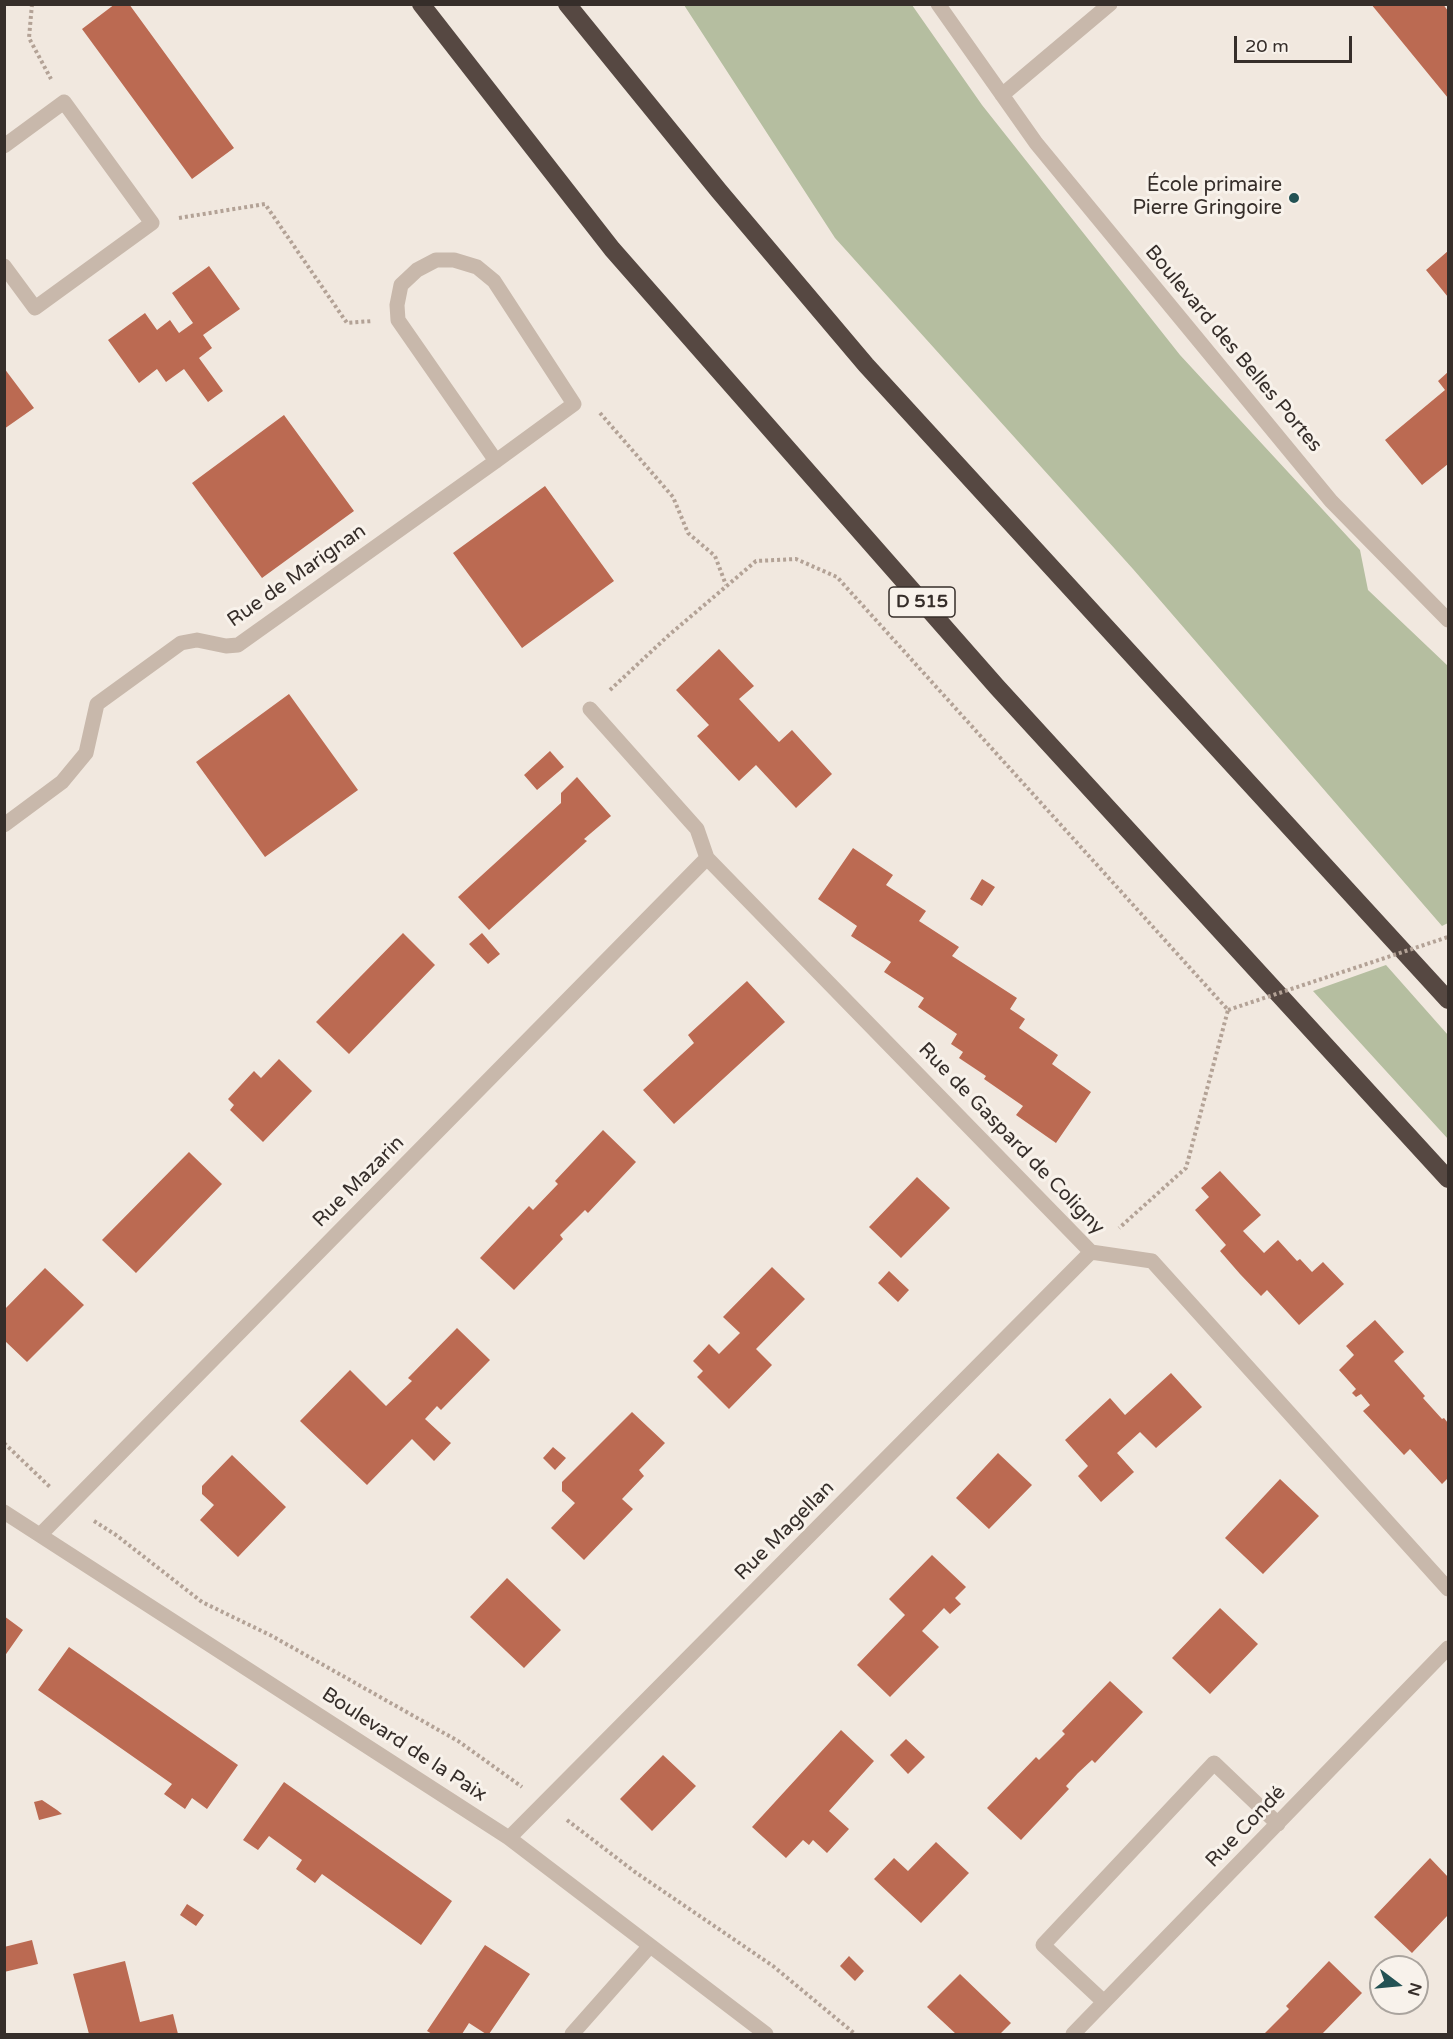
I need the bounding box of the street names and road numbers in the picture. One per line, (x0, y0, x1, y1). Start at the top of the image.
street label: Boulevard des Belles Portes (1139, 241, 1327, 457)
street label: Rue de Marignan (223, 519, 371, 633)
road number: D 515 (889, 587, 955, 617)
street label: Rue de Gaspard de Coligny (913, 1038, 1109, 1240)
street label: Rue Mazarin (308, 1131, 410, 1233)
street label: Rue Magellan (730, 1476, 840, 1586)
street label: Boulevard de la Paix (317, 1683, 491, 1807)
street label: Rue Condé (1201, 1781, 1291, 1873)

